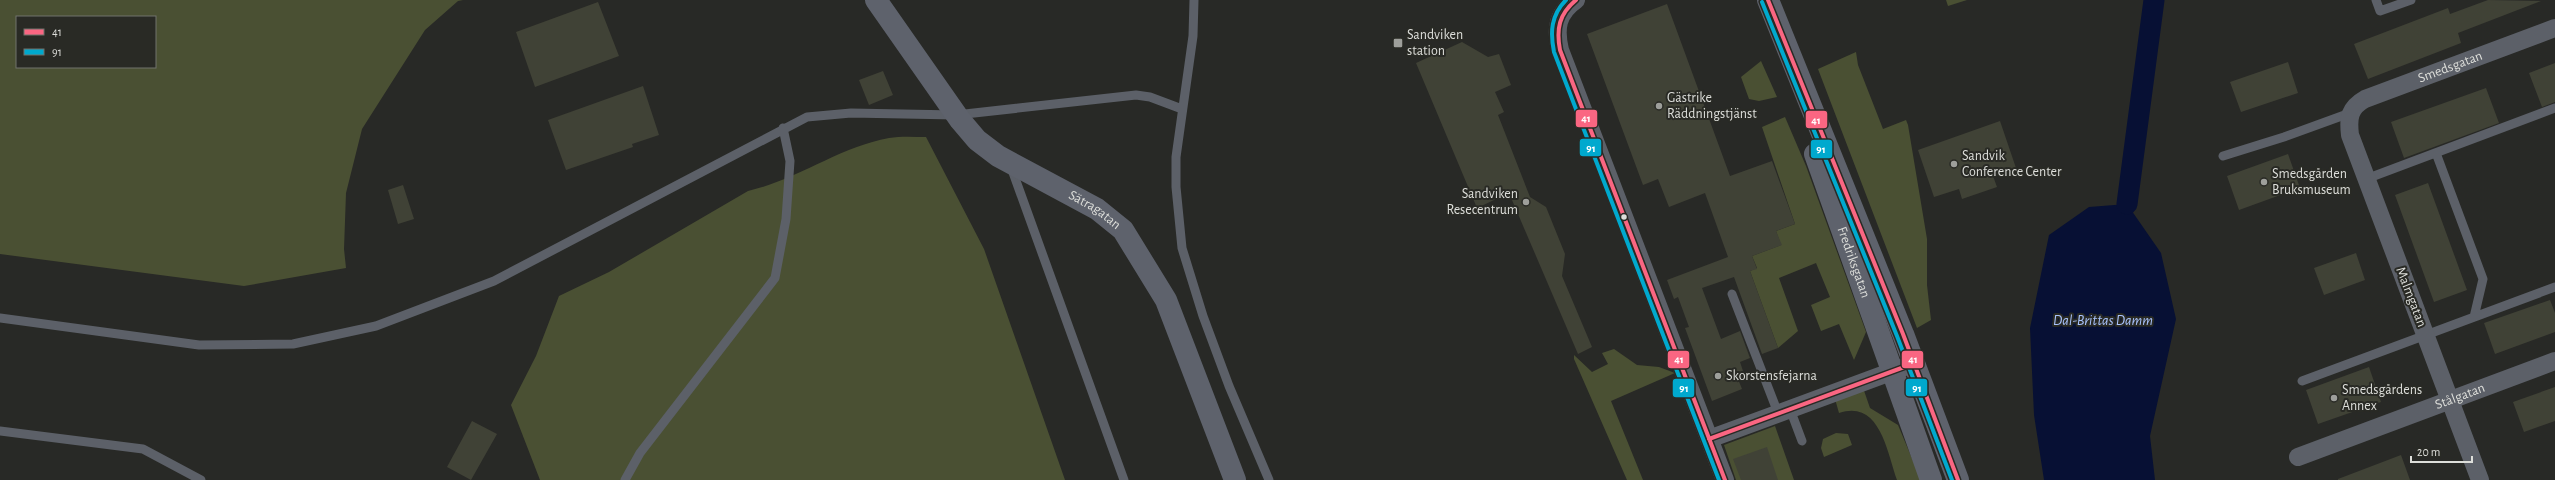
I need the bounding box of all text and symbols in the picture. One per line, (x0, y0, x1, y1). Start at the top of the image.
legend (16, 16, 156, 68)
text: 41 (52, 26, 62, 38)
place label: Sandviken station (1407, 28, 1463, 58)
marker: Sandviken station (1392, 37, 1404, 49)
text: 91 (52, 46, 62, 58)
street label: Smedsgatan (2416, 49, 2484, 86)
place label: Gästrike Räddningstjänst (1667, 91, 1757, 121)
marker: Gästrike Räddningstjänst (1654, 101, 1664, 111)
line badge: 41 (1575, 109, 1598, 128)
line badge: 41 (1805, 110, 1828, 129)
text: 41 (1581, 113, 1591, 124)
text: 41 (1811, 115, 1821, 126)
line badge: 91 (1579, 138, 1602, 157)
line badge: 91 (1810, 139, 1833, 159)
text: 91 (1586, 143, 1596, 154)
text: 91 (1816, 144, 1826, 155)
place label: Sandvik Conference Center (1962, 149, 2062, 179)
marker: Sandvik Conference Center (1949, 159, 1959, 169)
place label: Smedsgården Bruksmuseum (2272, 167, 2351, 197)
marker: Smedsgården Bruksmuseum (2259, 177, 2269, 187)
place label: Sandviken Resecentrum (1446, 187, 1518, 217)
street label: Sätragatan (1066, 188, 1123, 232)
marker: Sandviken Resecentrum (1521, 197, 1531, 207)
unlabelled marker (1619, 212, 1629, 222)
street label: Fredriksgatan (1834, 225, 1873, 300)
street label: Malmgatan (2393, 265, 2429, 329)
water label: Dal-Brittas Damm (2053, 313, 2153, 328)
line badge: 41 (1667, 350, 1690, 369)
line badge: 41 (1901, 350, 1924, 369)
text: 41 (1674, 354, 1684, 365)
text: 41 (1908, 354, 1918, 365)
place label: Skorstensfejarna (1726, 369, 1817, 383)
marker: Skorstensfejarna (1713, 371, 1723, 381)
line badge: 91 (1672, 378, 1695, 398)
line badge: 91 (1905, 378, 1928, 397)
street label: Stålgatan (2433, 381, 2487, 412)
text: 91 (1679, 383, 1689, 394)
text: 91 (1912, 383, 1922, 394)
place label: Smedsgårdens Annex (2342, 383, 2422, 413)
marker: Smedsgårdens Annex (2329, 393, 2339, 403)
scale bar (2411, 438, 2472, 464)
text: 20 m (2417, 446, 2440, 458)

